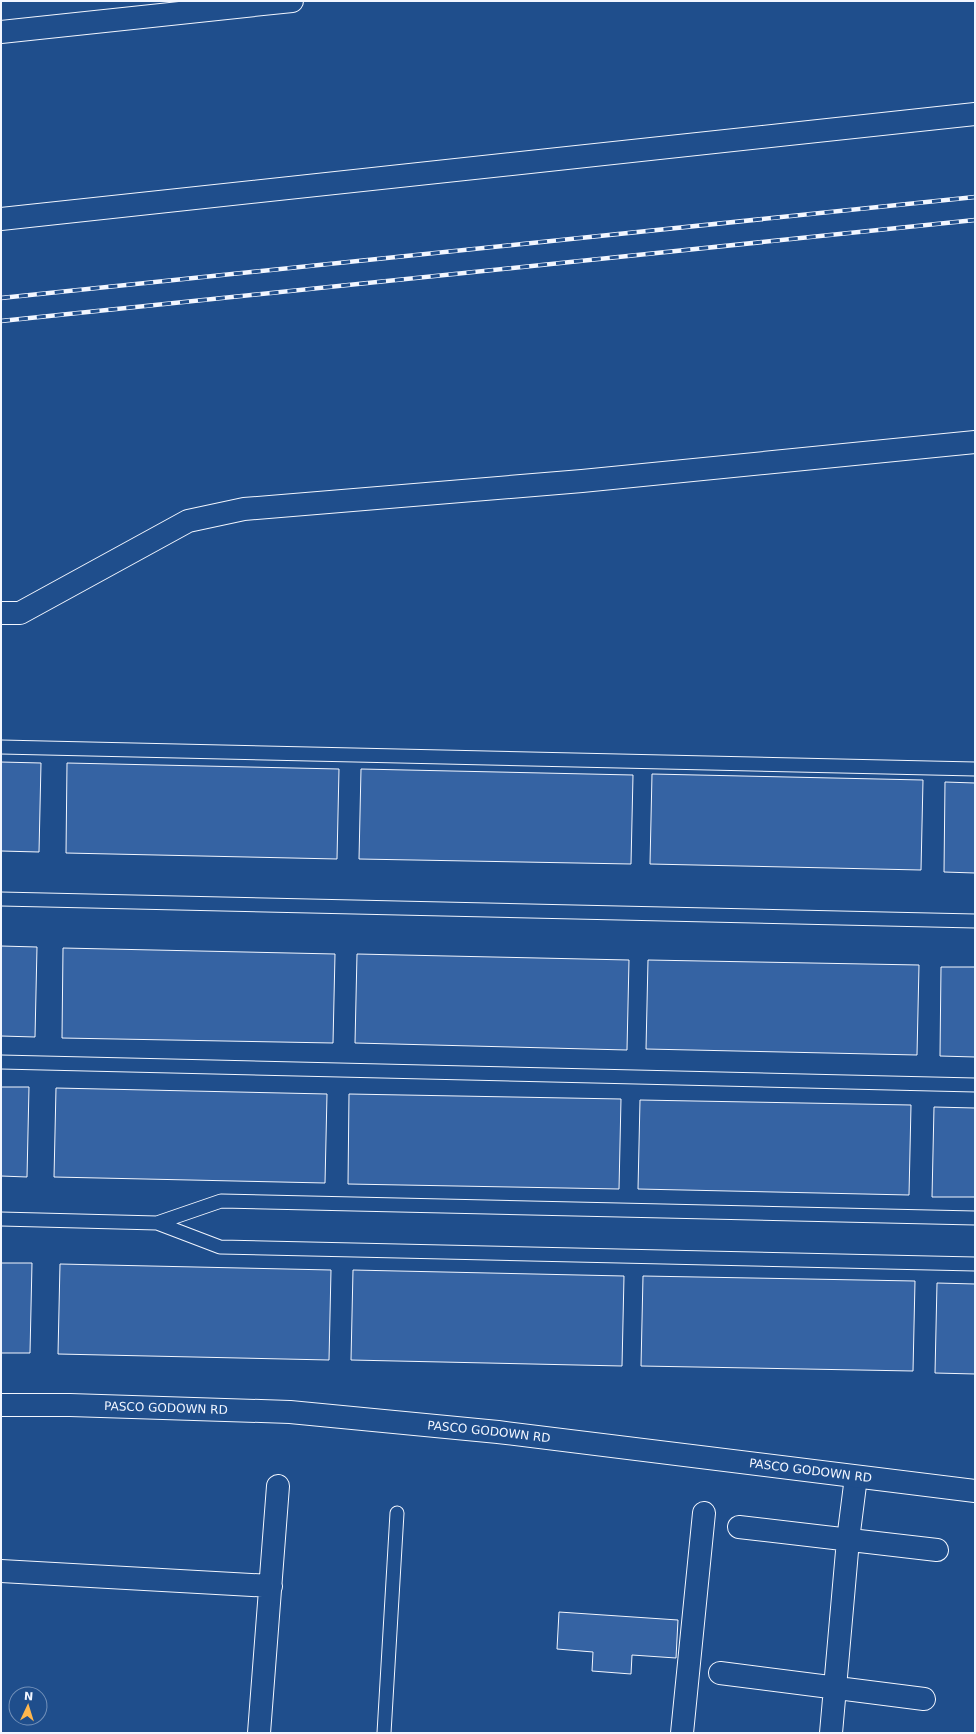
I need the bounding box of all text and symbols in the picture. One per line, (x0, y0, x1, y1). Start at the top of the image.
street label: PASCO GODOWN RD (104, 1399, 228, 1417)
street label: PASCO GODOWN RD (427, 1418, 551, 1445)
street label: PASCO GODOWN RD (748, 1456, 873, 1485)
north arrow (8, 1686, 48, 1726)
text: N (24, 1690, 34, 1703)

